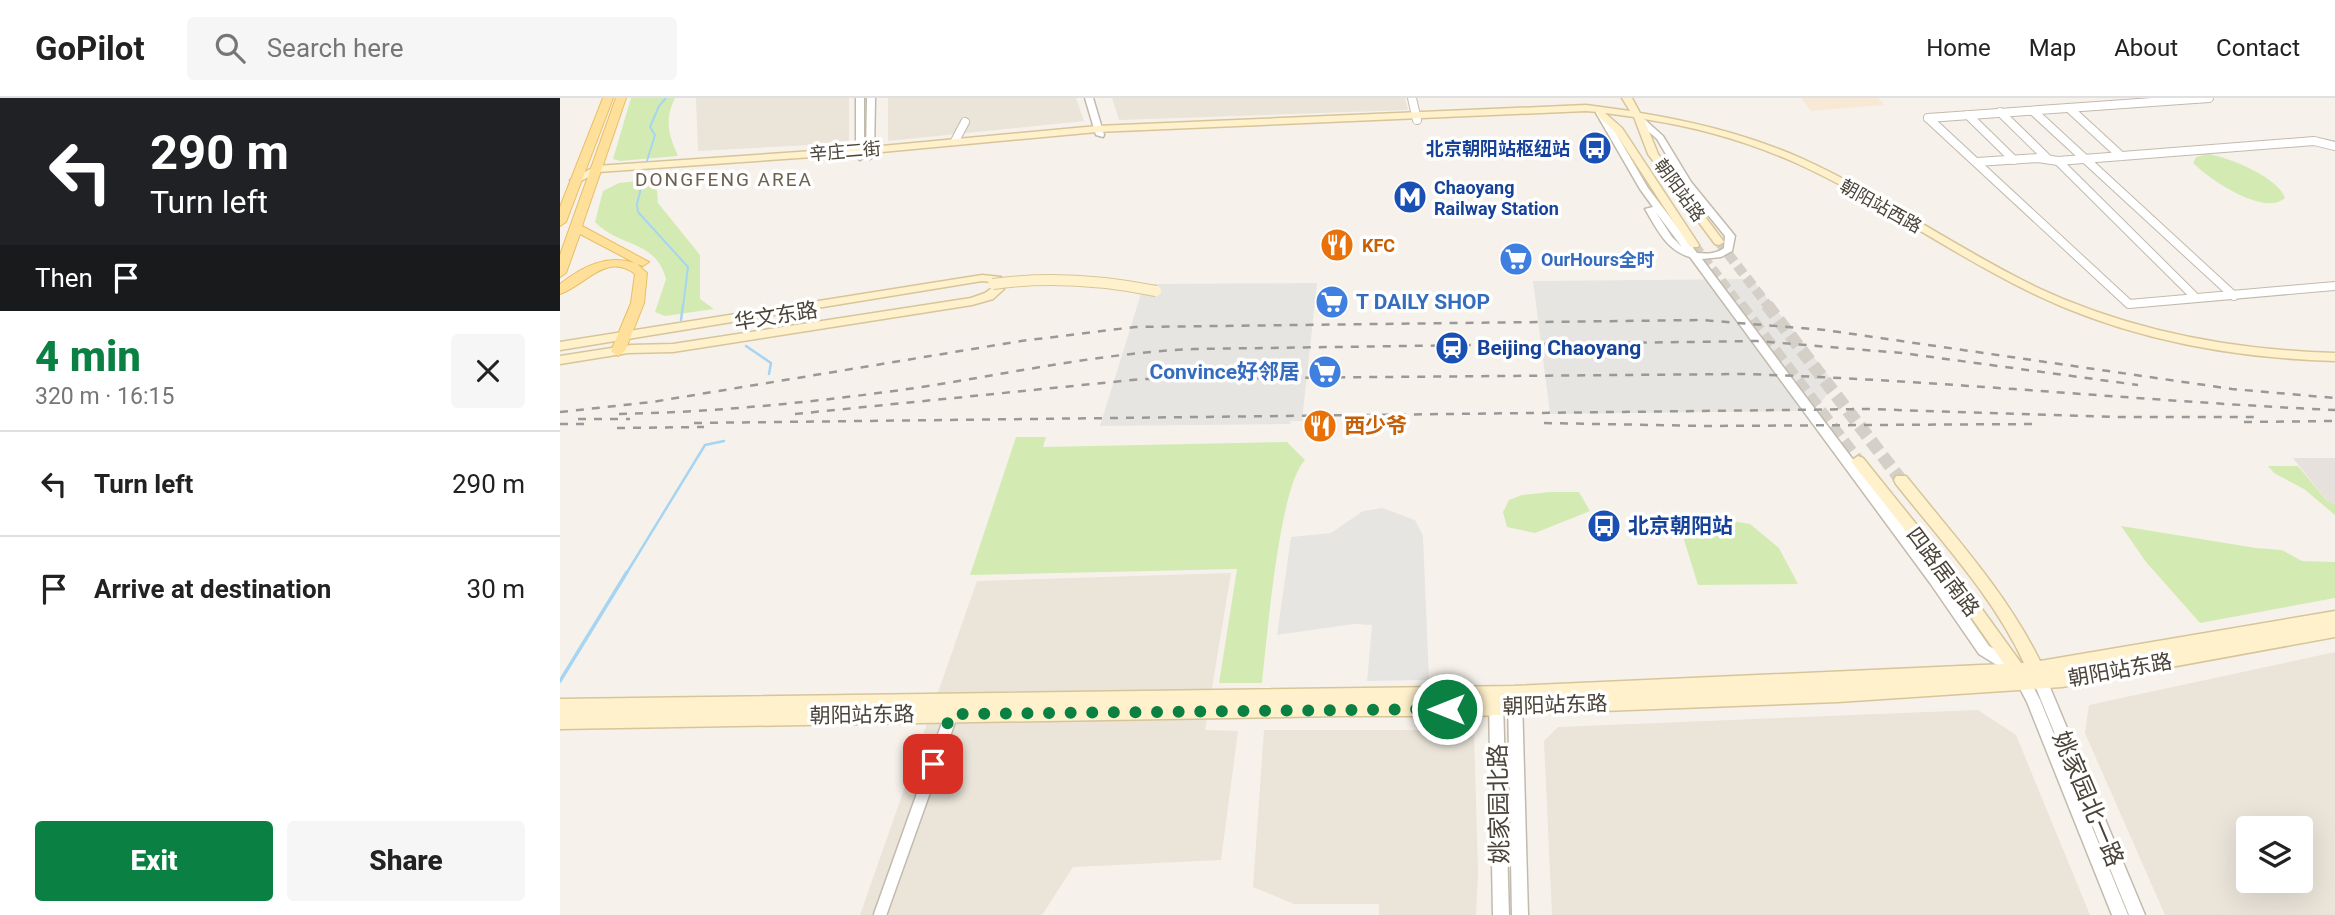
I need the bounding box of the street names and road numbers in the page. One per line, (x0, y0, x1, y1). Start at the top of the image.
street label: 辛庄二街 (808, 137, 882, 165)
street label: 朝阳站路 (1650, 155, 1710, 225)
street label: 朝阳站西路 (1837, 175, 1925, 237)
street label: 华文东路 (733, 298, 819, 334)
street label: 四路居南路 (1902, 523, 1984, 621)
street label: 朝阳站东路 (2066, 649, 2174, 691)
street label: 朝阳站东路 (1502, 691, 1608, 719)
street label: 朝阳站东路 (809, 702, 915, 728)
street label: 姚家园北一路 (2047, 727, 2129, 871)
street label: 姚家园北路 (1484, 744, 1514, 864)

